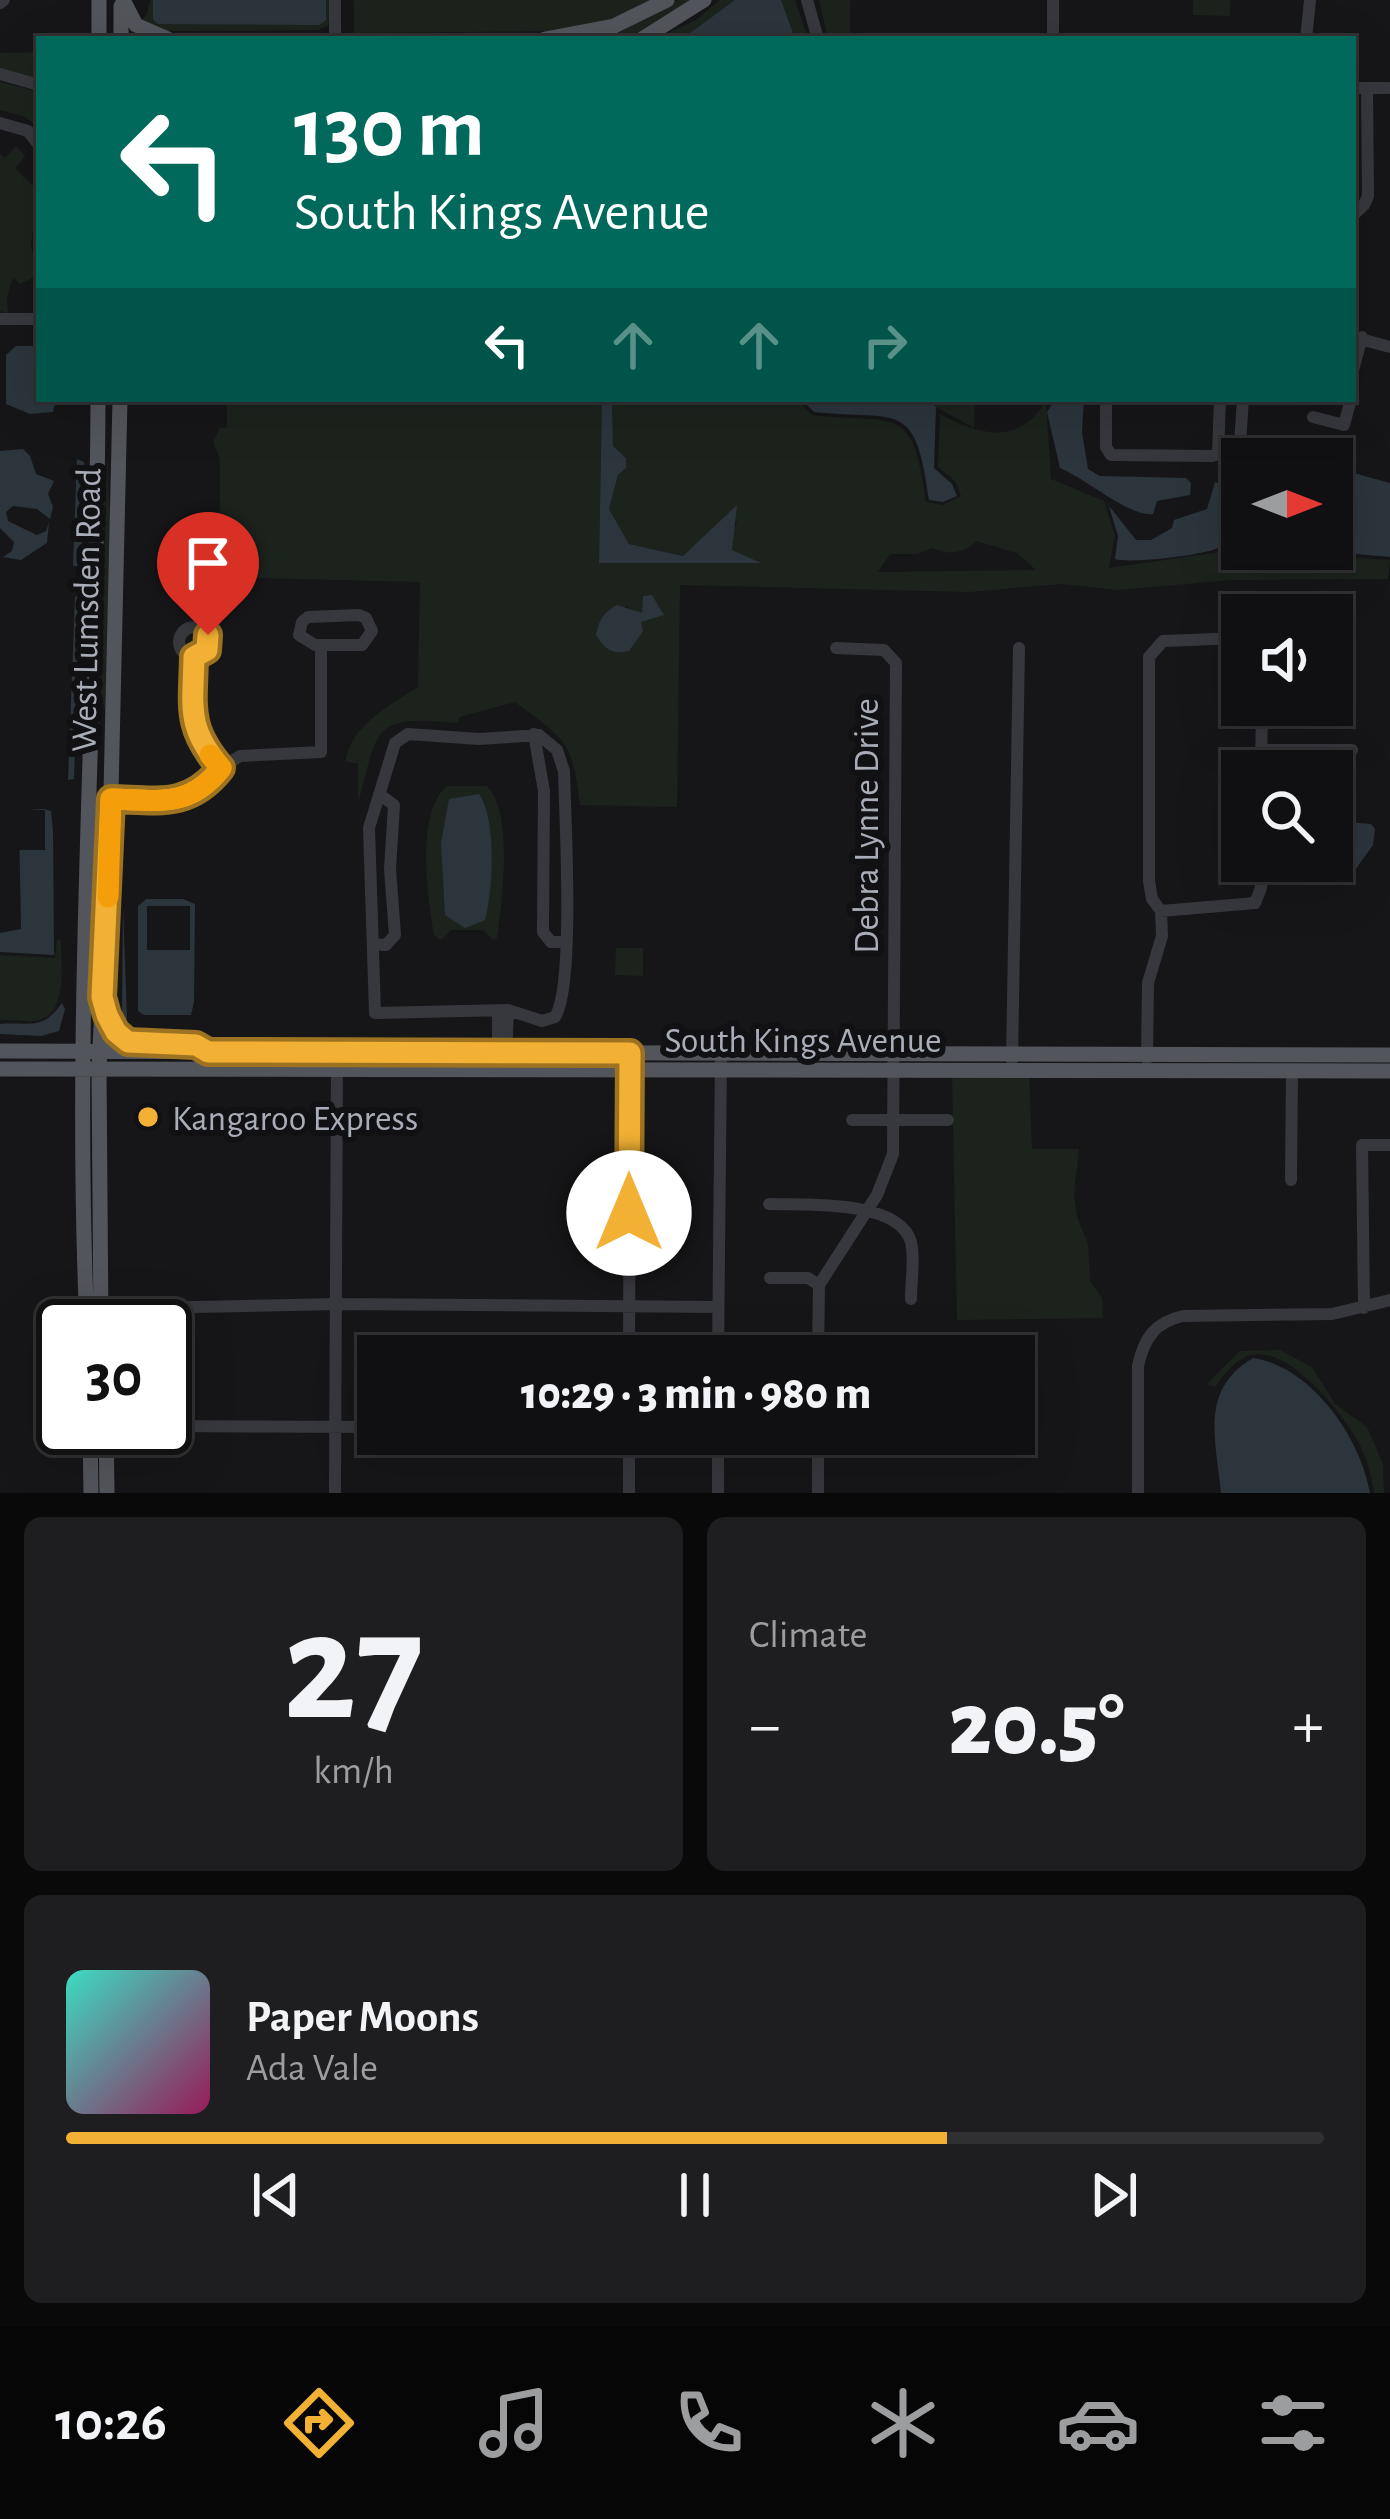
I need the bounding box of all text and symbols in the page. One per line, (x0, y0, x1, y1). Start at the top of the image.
icon: left (96, 84, 252, 240)
text: 130 m (294, 88, 485, 172)
text: South Kings Avenue (294, 186, 710, 240)
icon: left (474, 312, 540, 378)
icon: ahead (600, 312, 666, 378)
icon: ahead (726, 312, 792, 378)
icon: right (852, 312, 918, 378)
north arrow (1221, 438, 1353, 570)
map controls (1221, 438, 1353, 882)
street label: West Lumsden Road (67, 468, 107, 752)
pin (157, 512, 259, 635)
icon: arrive (175, 530, 241, 596)
button: sound (1221, 594, 1353, 726)
street label: Debra Lynne Drive (849, 698, 885, 954)
button: search (1221, 750, 1353, 882)
street label: South Kings Avenue (664, 1023, 942, 1059)
place label: Kangaroo Express (172, 1101, 418, 1137)
marker: Kangaroo Express (135, 1104, 161, 1130)
position arrow (566, 1150, 692, 1276)
speed limit sign: 30 (36, 1299, 192, 1455)
text: 10:29 · 3 min · 980 m (521, 1372, 871, 1417)
text: 27 (283, 1592, 424, 1748)
text: Climate (749, 1616, 867, 1655)
text: 20.5° (949, 1681, 1124, 1771)
text: − (749, 1693, 781, 1759)
text: + (1292, 1693, 1324, 1759)
text: km/h (313, 1752, 394, 1791)
text: Paper Moons (246, 1995, 479, 2040)
text: Ada Vale (246, 2049, 378, 2088)
icon: previous (243, 2162, 309, 2228)
icon: pause (662, 2162, 728, 2228)
icon: next (1081, 2162, 1147, 2228)
icon: directions (277, 2381, 361, 2465)
icon: music (472, 2381, 556, 2465)
icon: phone (667, 2381, 751, 2465)
icon: climate (861, 2381, 945, 2465)
icon: car (1056, 2381, 1140, 2465)
icon: filters (1251, 2381, 1335, 2465)
text: 10:26 (55, 2396, 167, 2450)

